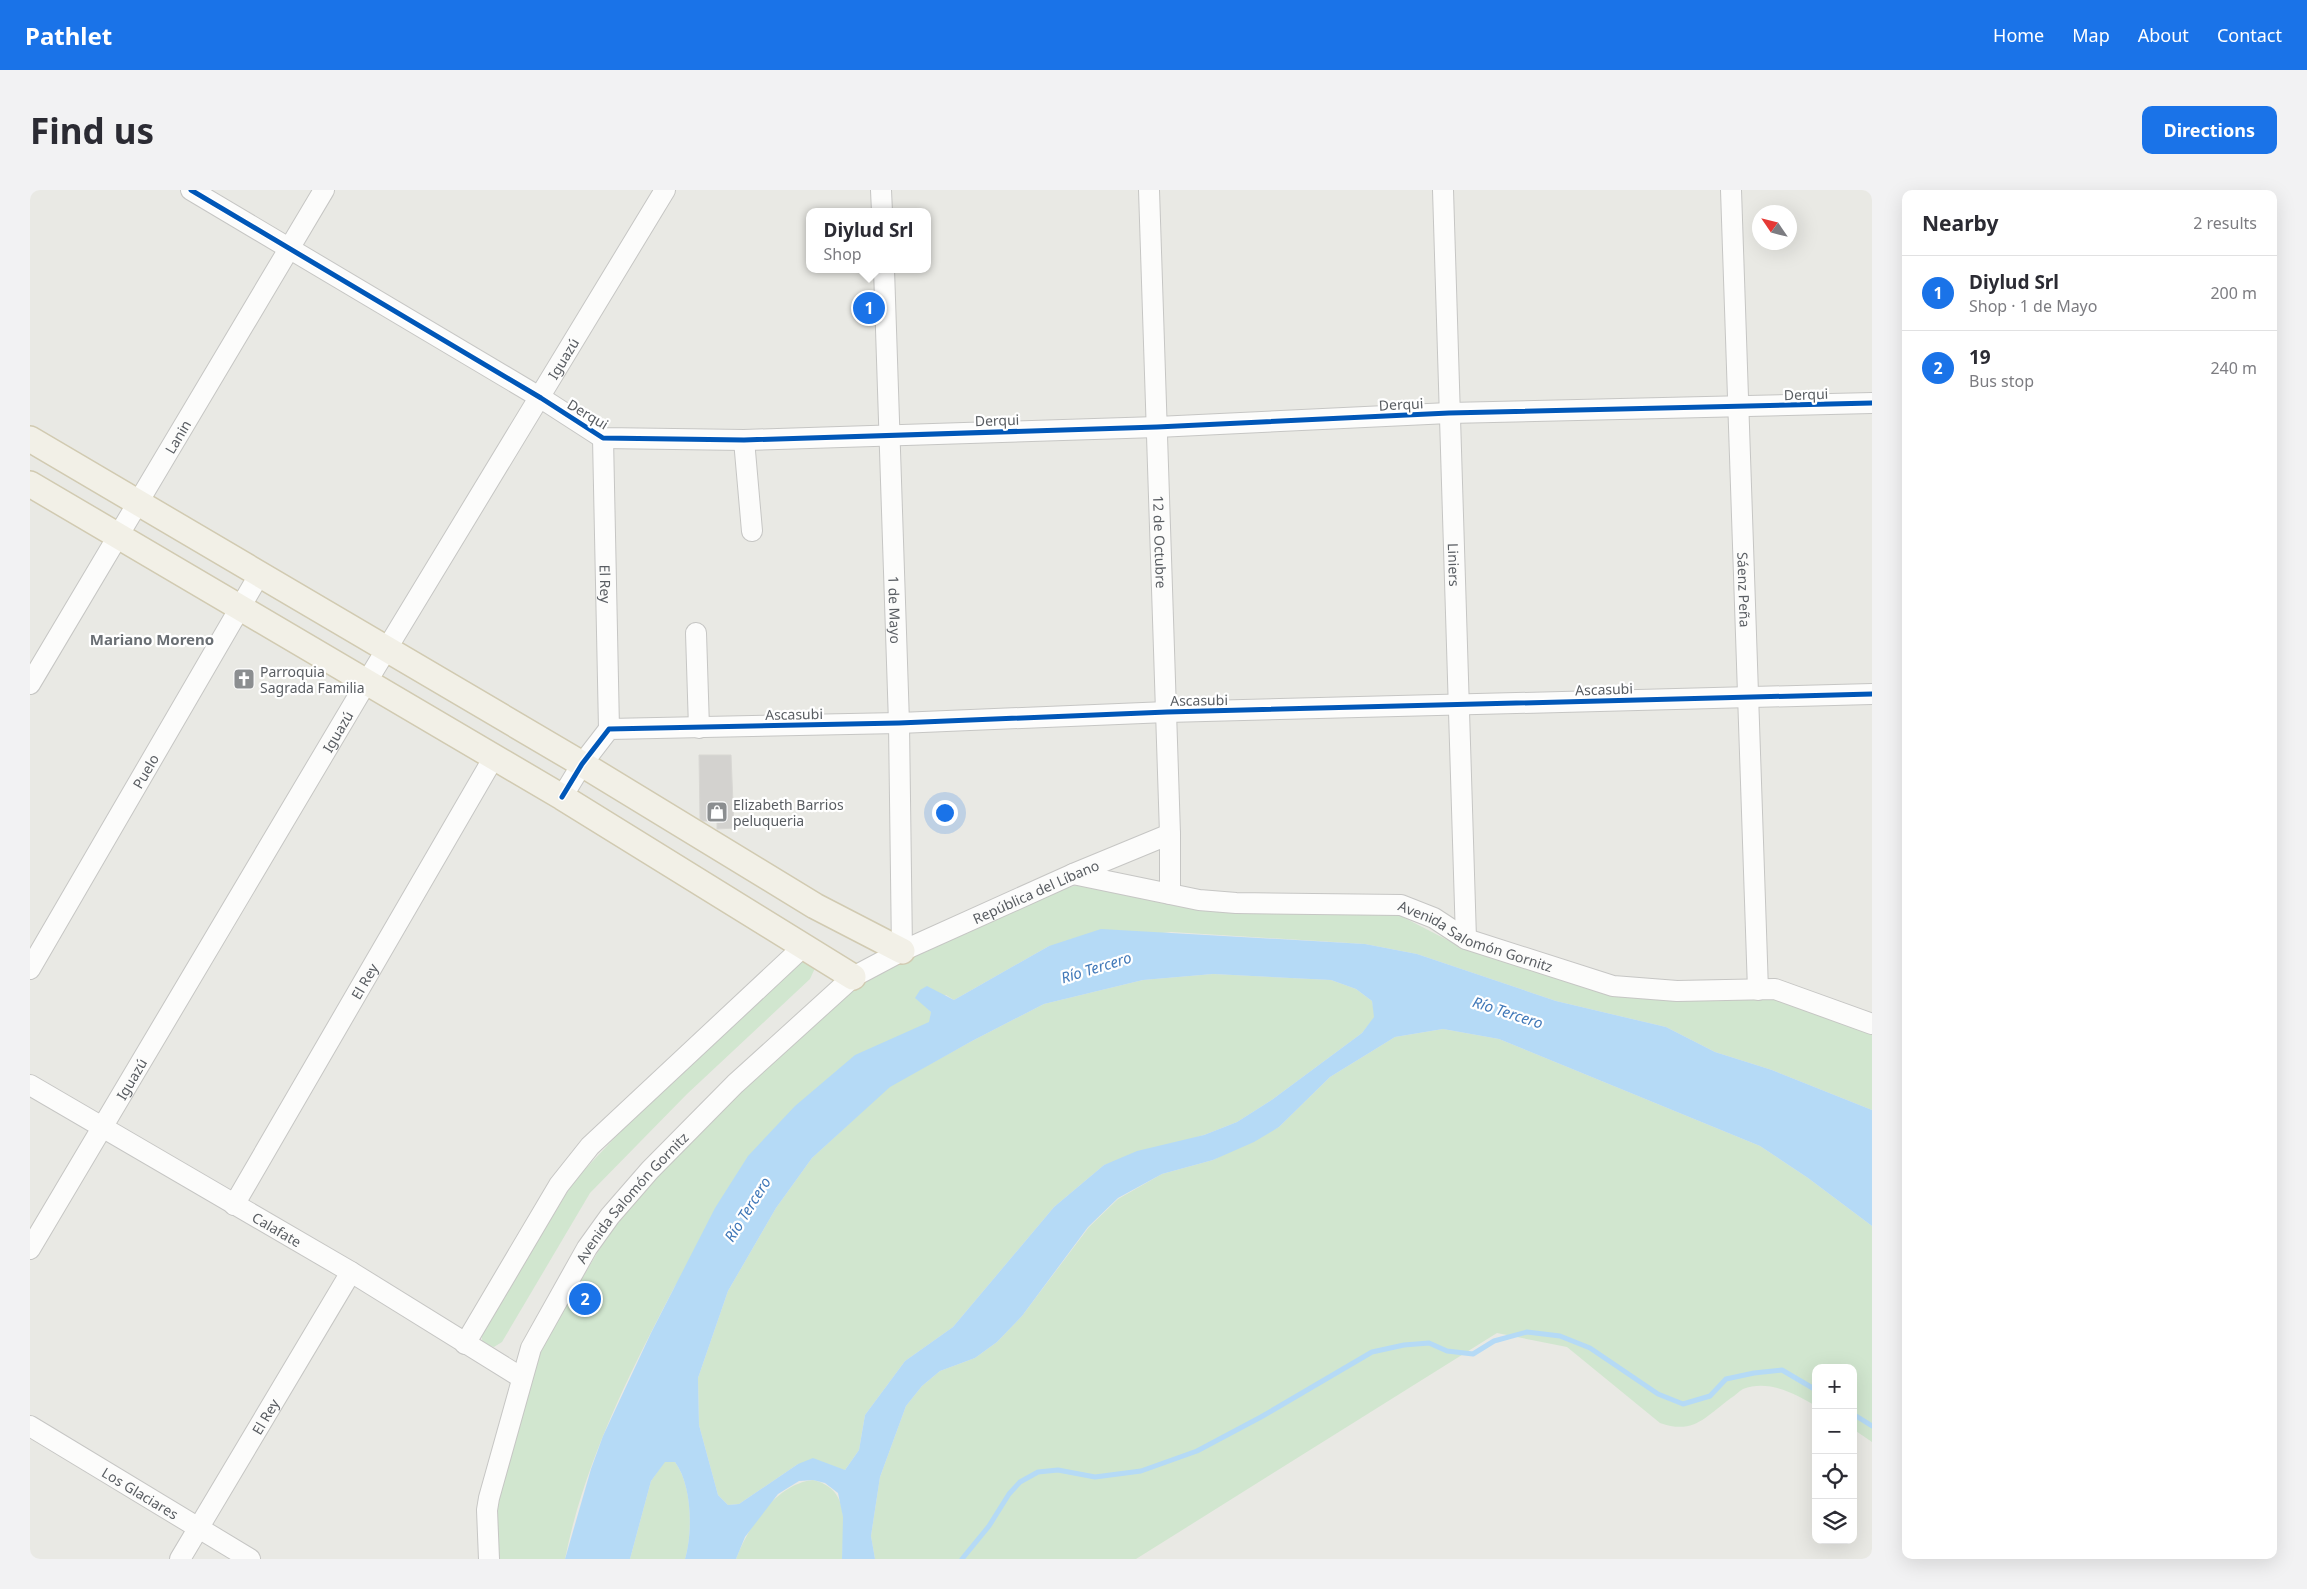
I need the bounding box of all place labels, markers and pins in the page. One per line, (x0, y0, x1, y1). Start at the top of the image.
pin: 1 (853, 289, 885, 327)
place label: Parroquia Sagrada Familia (260, 662, 365, 697)
church icon: Parroquia Sagrada Familia (232, 667, 256, 691)
place label: Elizabeth Barrios peluqueria (733, 795, 844, 830)
shop icon: Elizabeth Barrios peluqueria (705, 800, 729, 824)
pin: 2 (569, 1280, 601, 1318)

